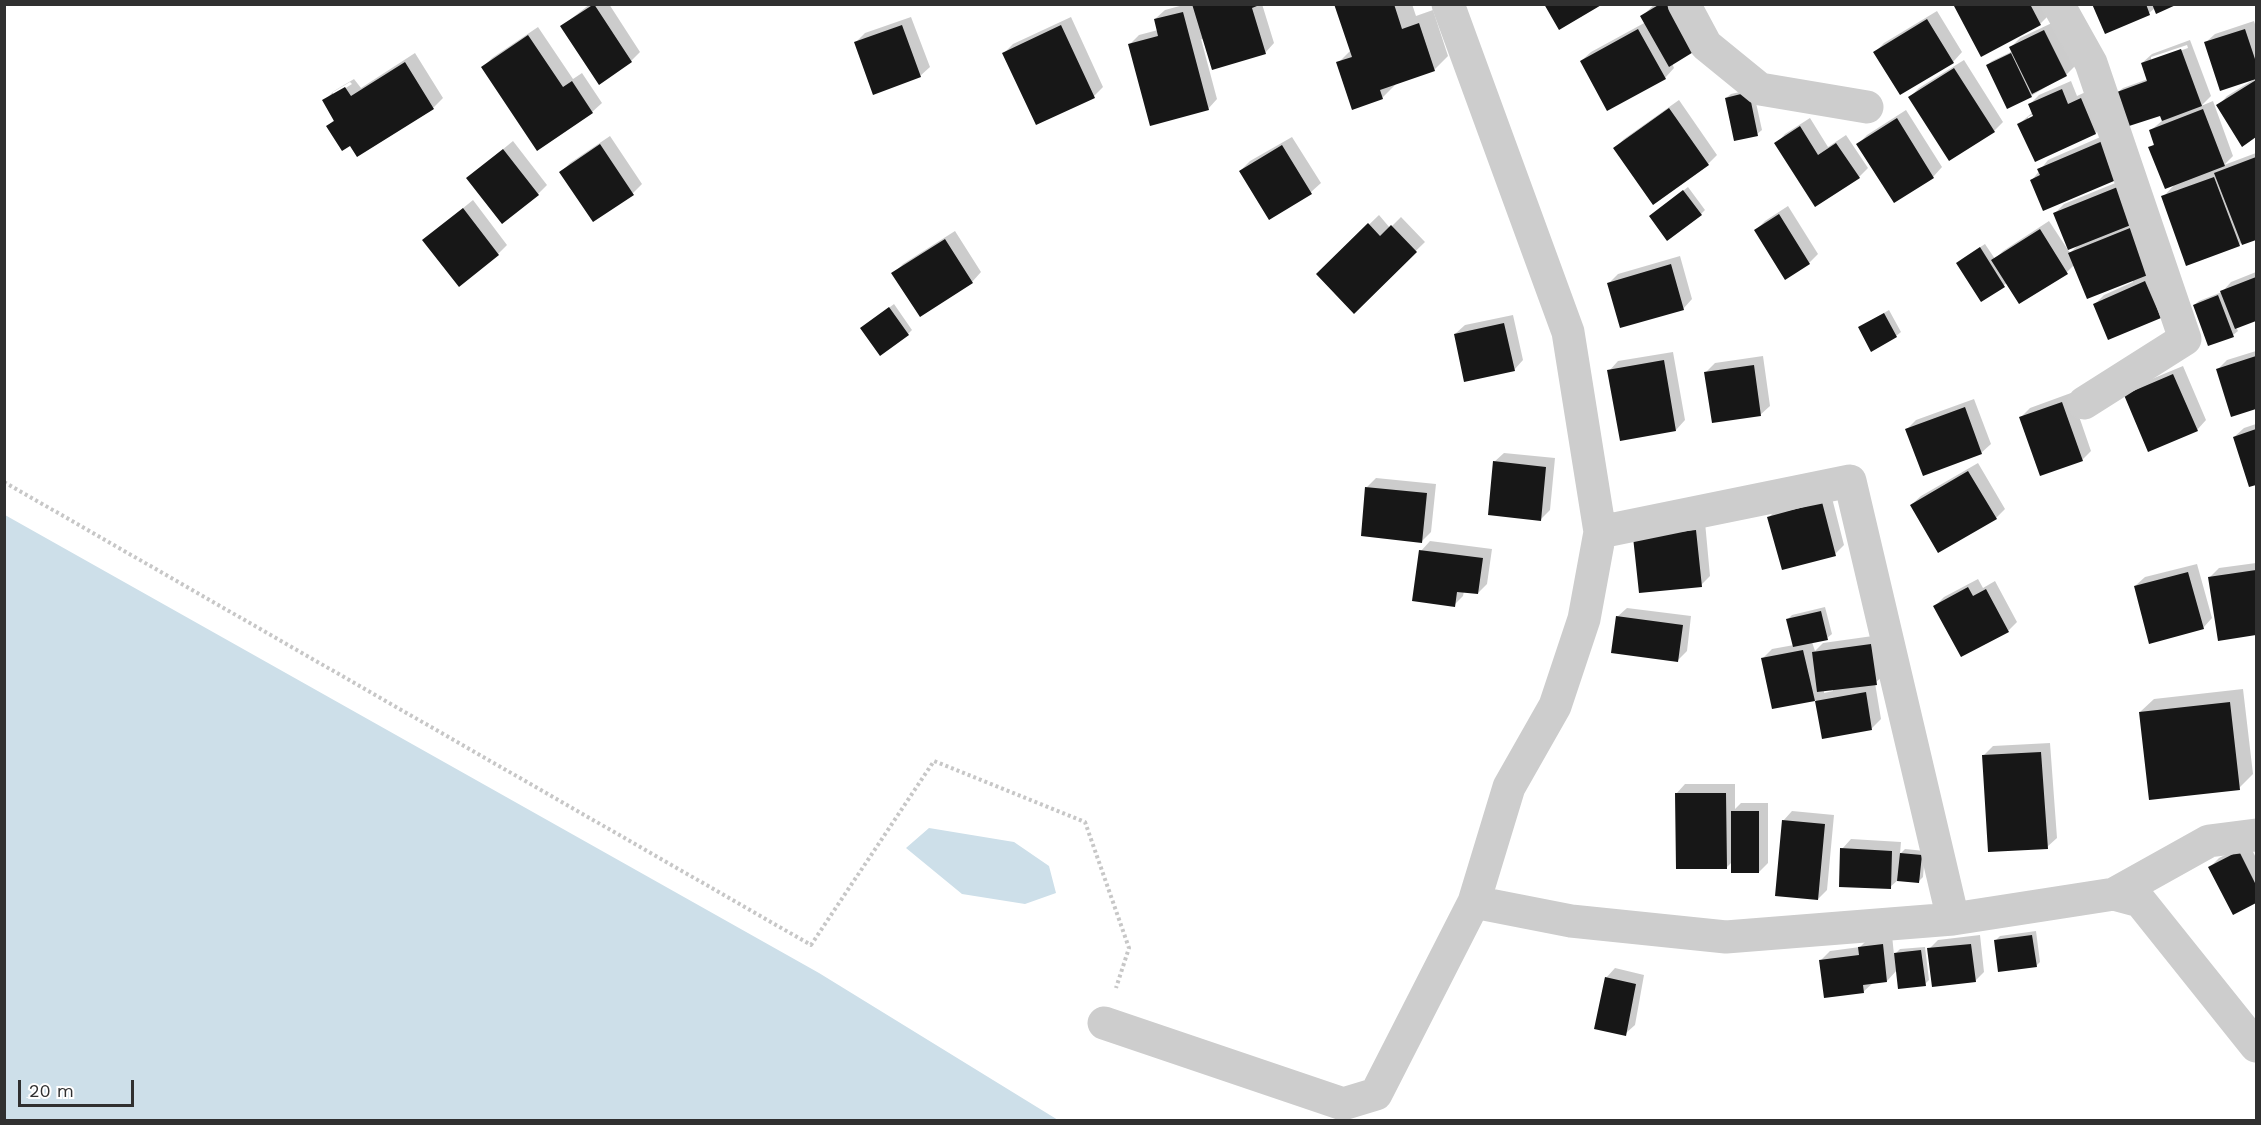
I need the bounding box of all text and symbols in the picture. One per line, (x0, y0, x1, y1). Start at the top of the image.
scale bar (21, 1068, 136, 1106)
text: 20 m (29, 1080, 74, 1101)

